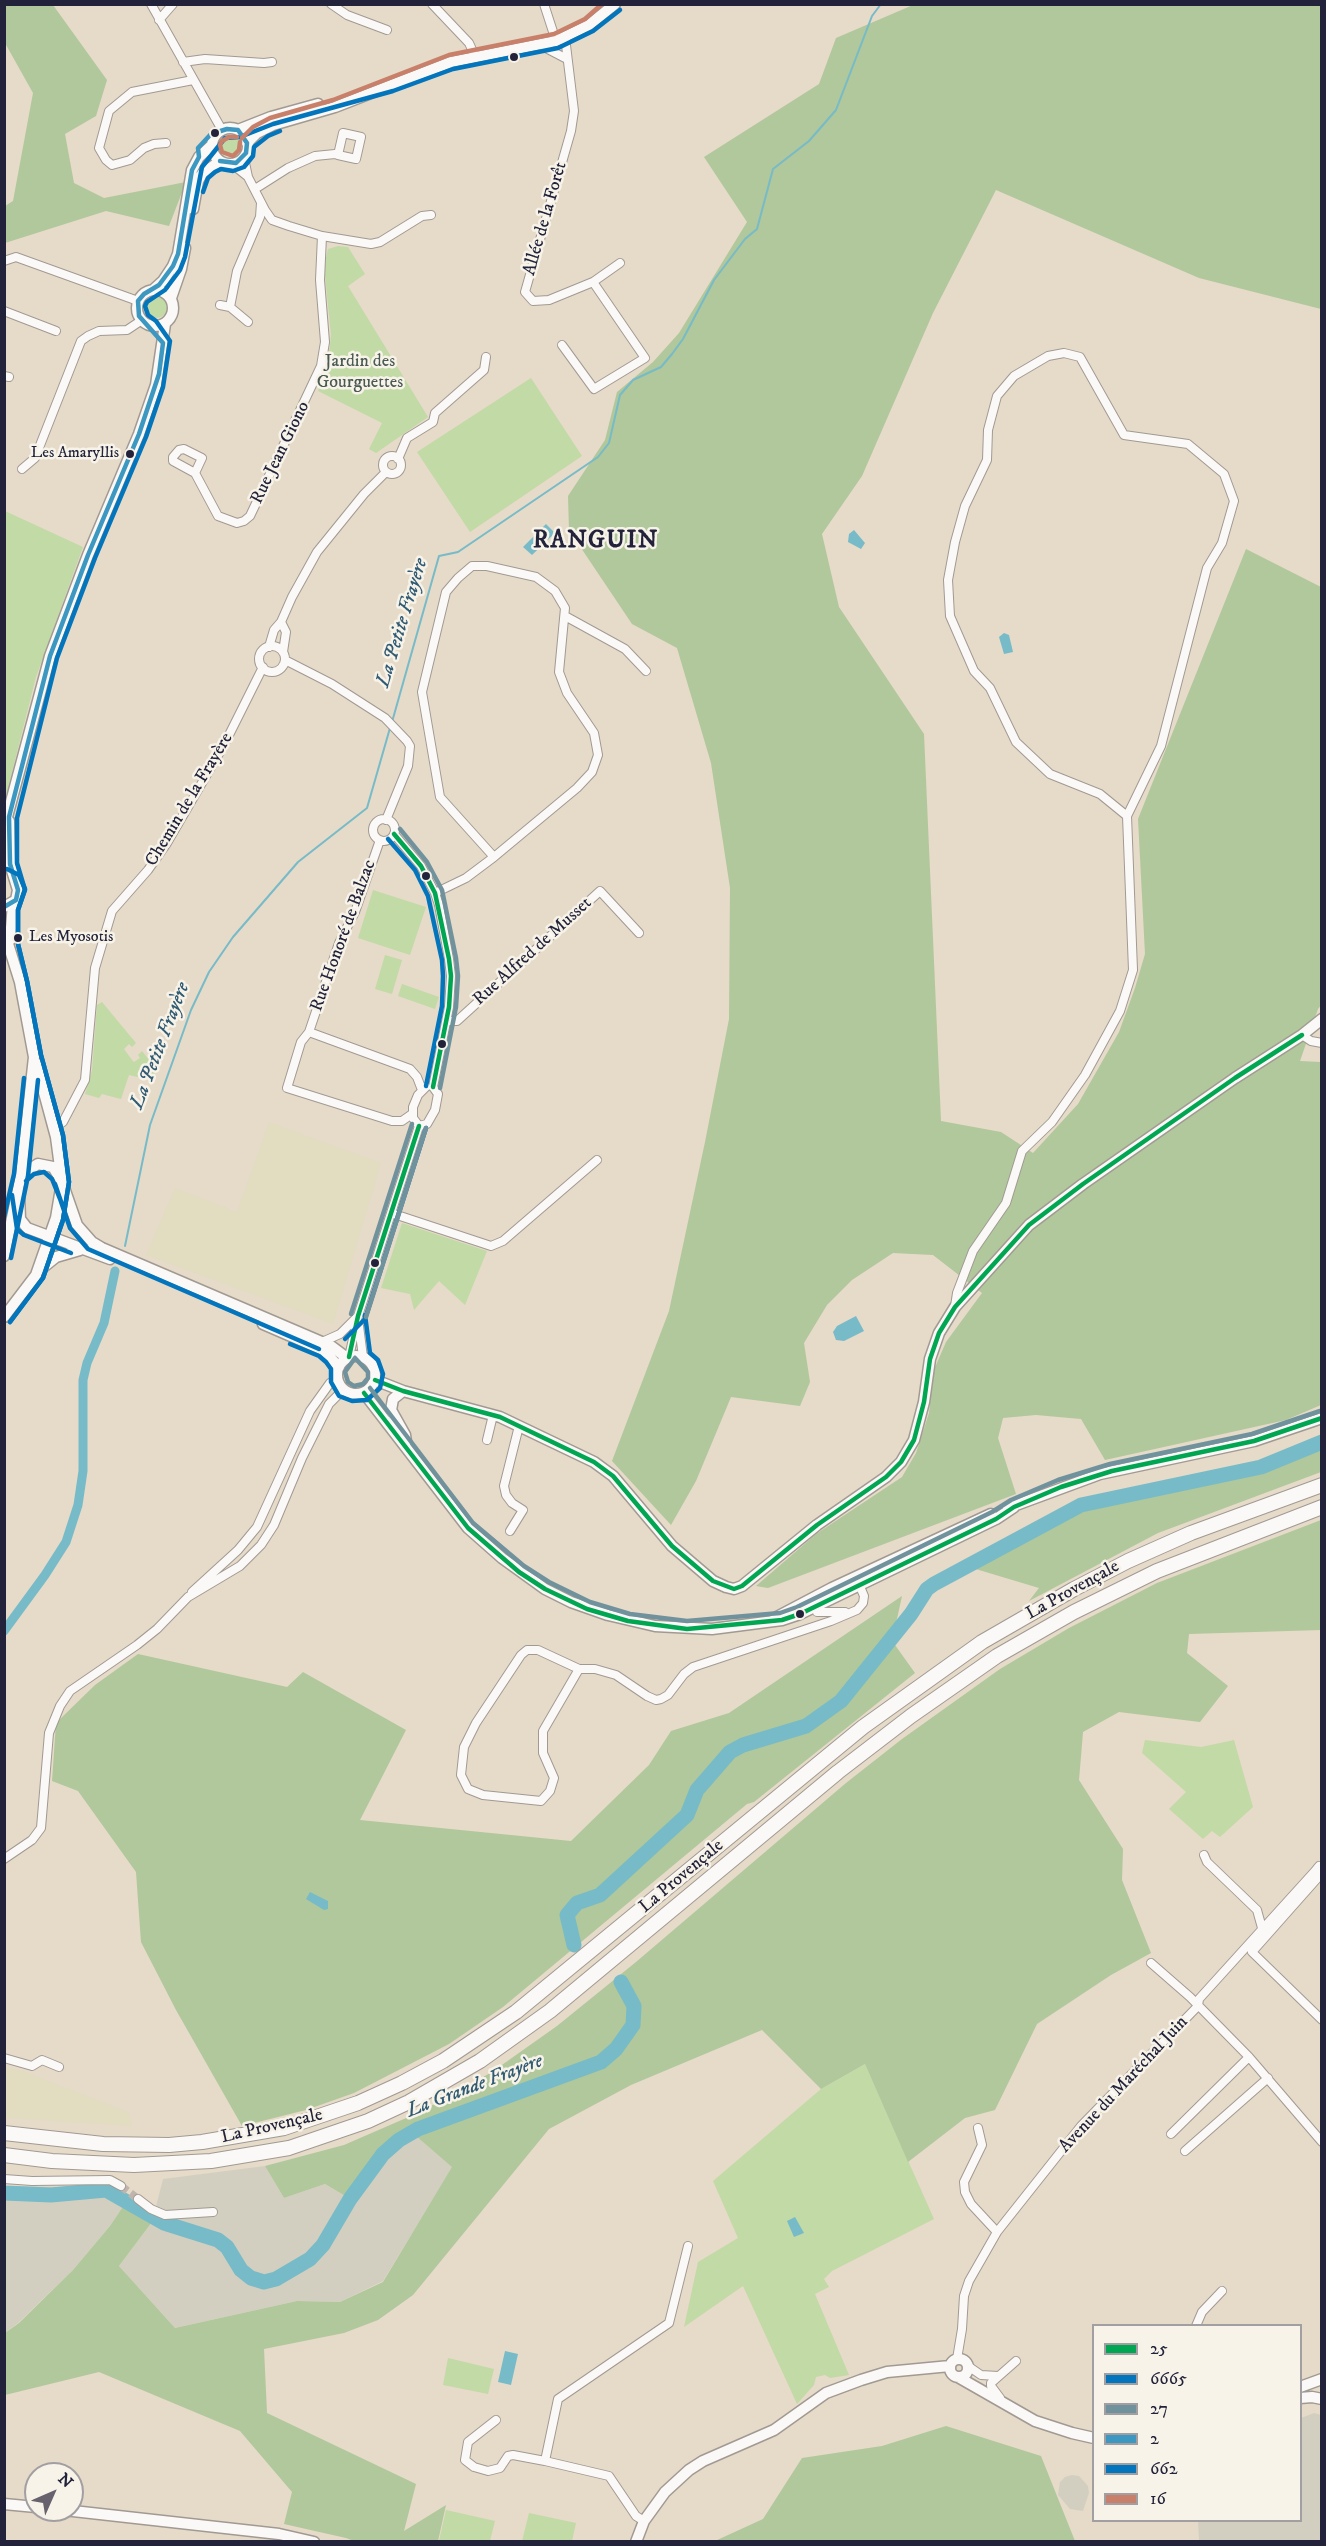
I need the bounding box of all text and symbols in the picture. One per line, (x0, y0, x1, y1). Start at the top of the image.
unlabelled marker (508, 51, 520, 63)
unlabelled marker (209, 127, 221, 139)
street label: Allée de la Forêt (519, 160, 573, 278)
park label: Jardin des Gourguettes (317, 351, 403, 394)
street label: Rue Jean Giono (247, 398, 315, 508)
place label: Les Amaryllis (31, 444, 119, 464)
marker: Les Amaryllis (124, 448, 136, 460)
district label: RANGUIN (533, 528, 659, 556)
water label: La Petite Frayère (372, 556, 434, 690)
street label: Chemin de la Frayère (142, 729, 238, 871)
street label: Rue Honoré de Balzac (307, 857, 381, 1015)
unlabelled marker (420, 870, 432, 882)
street label: Rue Alfred de Musset (469, 893, 597, 1011)
place label: Les Myosotis (29, 928, 113, 948)
marker: Les Myosotis (12, 932, 24, 944)
water label: La Petite Frayère (126, 979, 196, 1113)
unlabelled marker (436, 1038, 448, 1050)
unlabelled marker (369, 1257, 381, 1269)
street label: La Provençale (1023, 1557, 1123, 1625)
unlabelled marker (794, 1608, 806, 1620)
street label: La Provençale (636, 1836, 728, 1918)
street label: Avenue du Maréchal Juin (1055, 2012, 1193, 2158)
water label: La Grande Frayère (404, 2050, 546, 2124)
street label: La Provençale (219, 2105, 325, 2149)
legend (1092, 2324, 1302, 2522)
text: 25 (1150, 2338, 1168, 2360)
text: 6665 (1150, 2368, 1187, 2390)
text: 27 (1150, 2398, 1168, 2420)
text: 2 (1150, 2428, 1159, 2450)
text: 662 (1150, 2458, 1178, 2480)
north arrow (24, 2462, 84, 2522)
text: N (54, 2469, 77, 2492)
text: 16 (1150, 2488, 1166, 2510)

